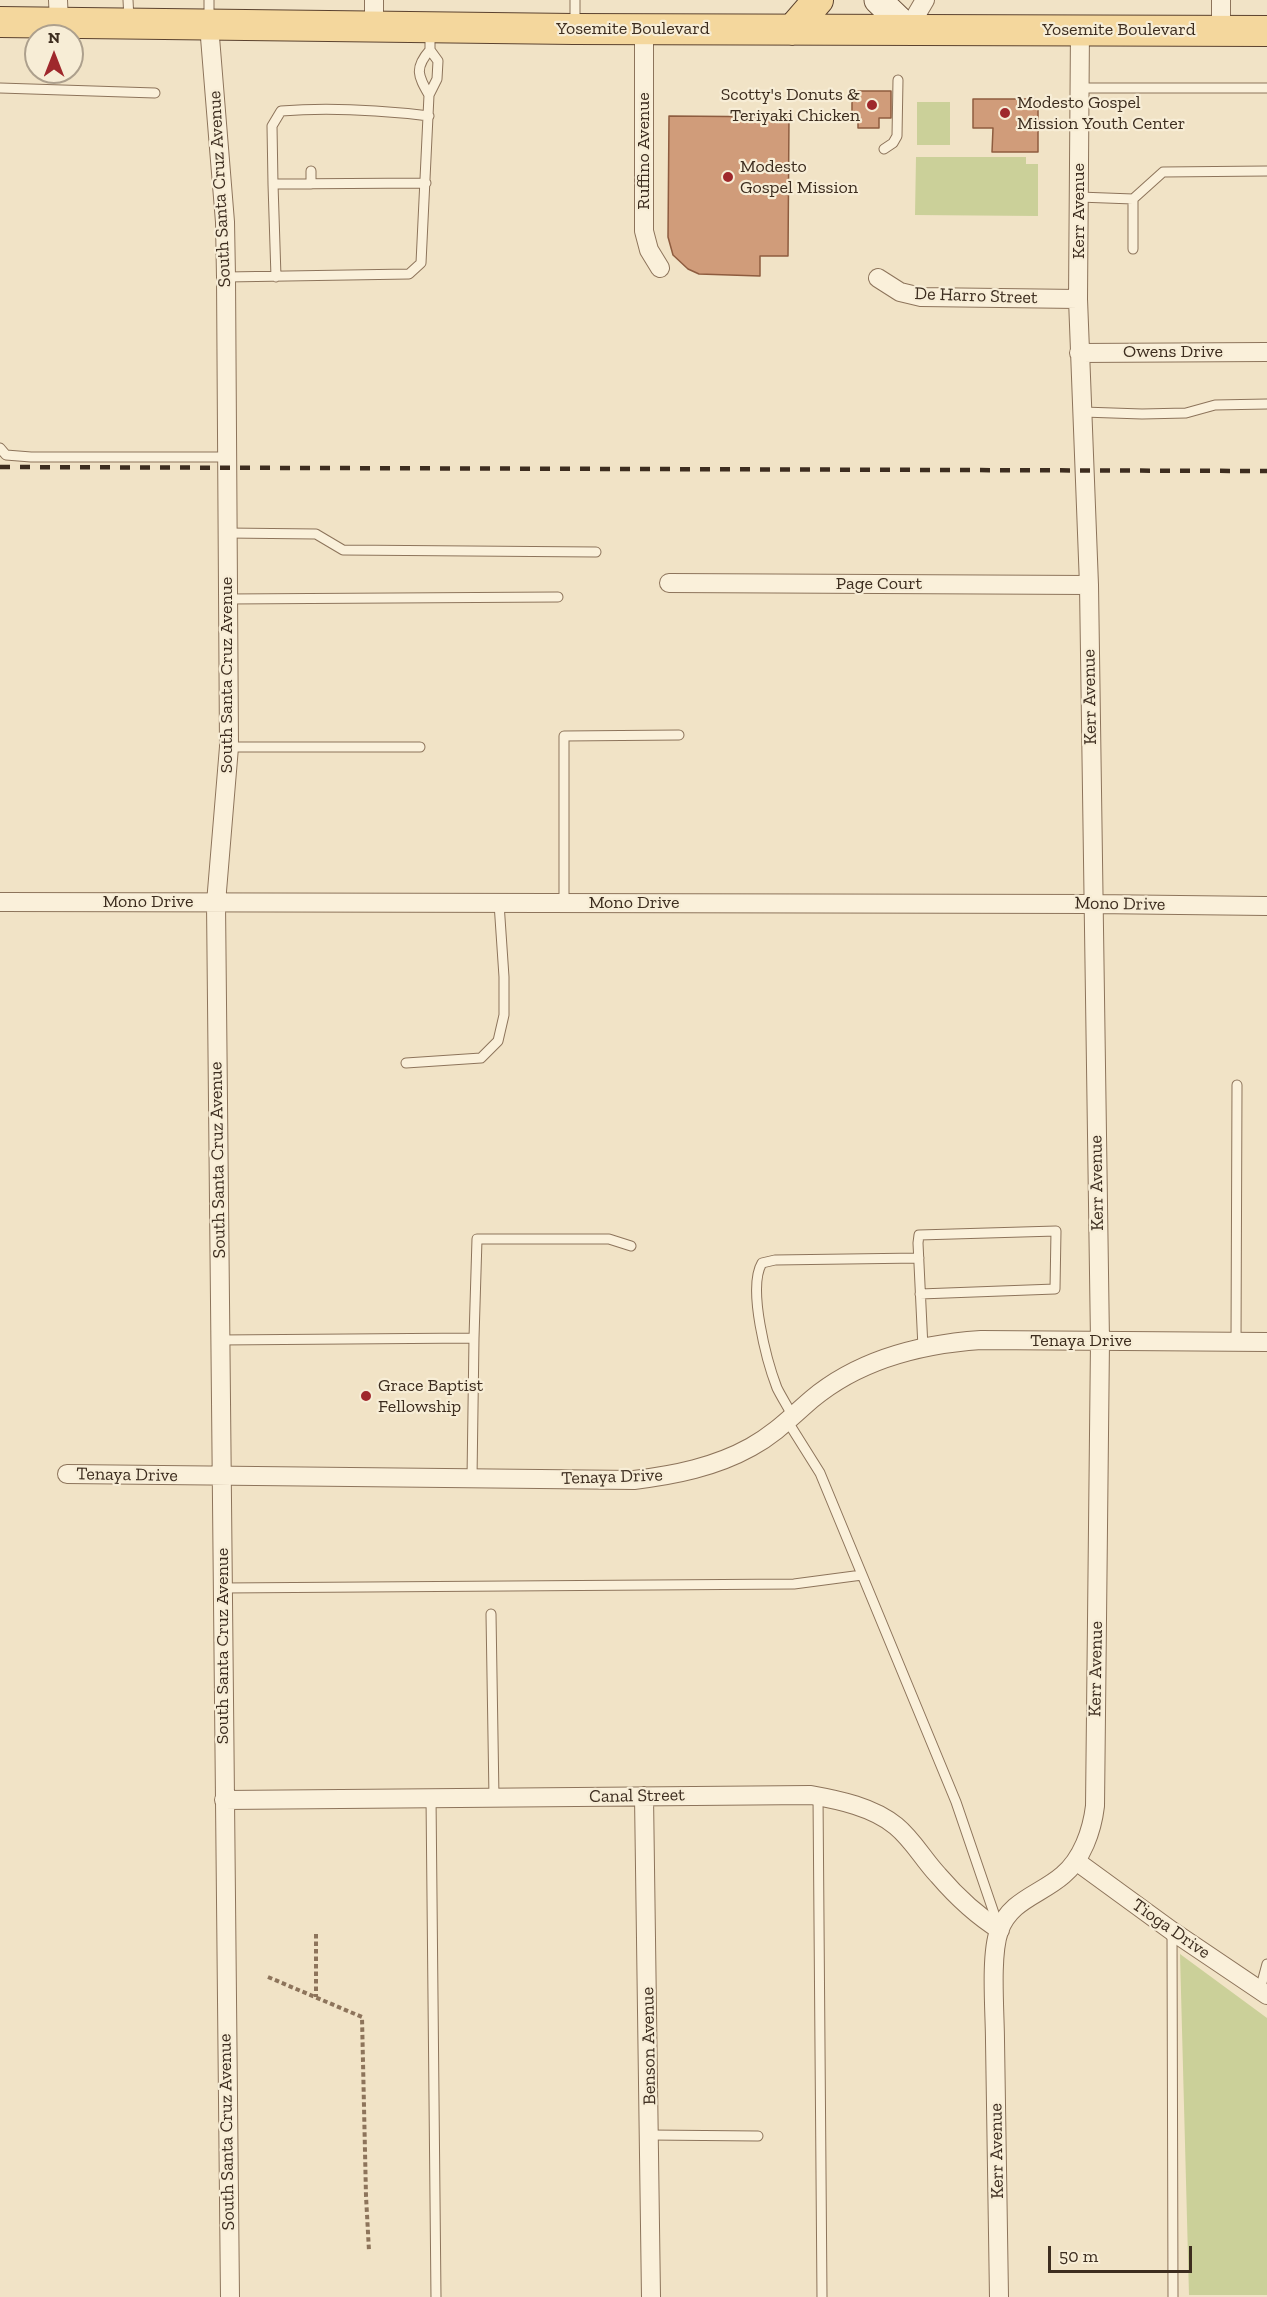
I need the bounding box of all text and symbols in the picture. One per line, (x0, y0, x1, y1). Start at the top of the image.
street label: Yosemite Boulevard (556, 18, 710, 40)
street label: Yosemite Boulevard (1042, 19, 1196, 41)
north arrow (24, 24, 84, 84)
text: N (48, 28, 60, 47)
place label: Scotty's Donuts & Teriyaki Chicken (721, 84, 860, 127)
street label: South Santa Cruz Avenue (204, 90, 236, 288)
street label: Ruffino Avenue (633, 92, 655, 210)
place label: Modesto Gospel Mission Youth Center (1017, 92, 1185, 134)
marker: Scotty's Donuts & Teriyaki Chicken (865, 98, 879, 112)
marker: Modesto Gospel Mission Youth Center (998, 106, 1012, 120)
place label: Modesto Gospel Mission (740, 156, 858, 198)
street label: Kerr Avenue (1068, 163, 1090, 259)
marker: Modesto Gospel Mission (721, 170, 735, 184)
street label: De Harro Street (914, 283, 1038, 309)
street label: Owens Drive (1123, 341, 1223, 363)
street label: Page Court (836, 573, 922, 595)
street label: South Santa Cruz Avenue (216, 577, 238, 773)
street label: Kerr Avenue (1078, 649, 1102, 745)
street label: Mono Drive (103, 891, 193, 913)
street label: Mono Drive (589, 892, 679, 914)
street label: Mono Drive (1074, 892, 1166, 916)
street label: South Santa Cruz Avenue (205, 1062, 231, 1258)
street label: Kerr Avenue (1085, 1135, 1109, 1231)
street label: Tenaya Drive (1030, 1330, 1132, 1352)
place label: Grace Baptist Fellowship (378, 1375, 483, 1418)
marker: Grace Baptist Fellowship (359, 1389, 373, 1403)
street label: Tenaya Drive (76, 1463, 178, 1487)
street label: Tenaya Drive (561, 1464, 663, 1490)
street label: South Santa Cruz Avenue (212, 1548, 234, 1744)
street label: Kerr Avenue (1084, 1621, 1108, 1717)
street label: Canal Street (589, 1784, 685, 1808)
street label: Tioga Drive (1128, 1894, 1214, 1964)
street label: Benson Avenue (637, 1987, 661, 2105)
street label: South Santa Cruz Avenue (214, 2034, 240, 2230)
street label: Kerr Avenue (985, 2103, 1009, 2199)
scale bar (1051, 2234, 1195, 2272)
text: 50 m (1059, 2245, 1098, 2267)

